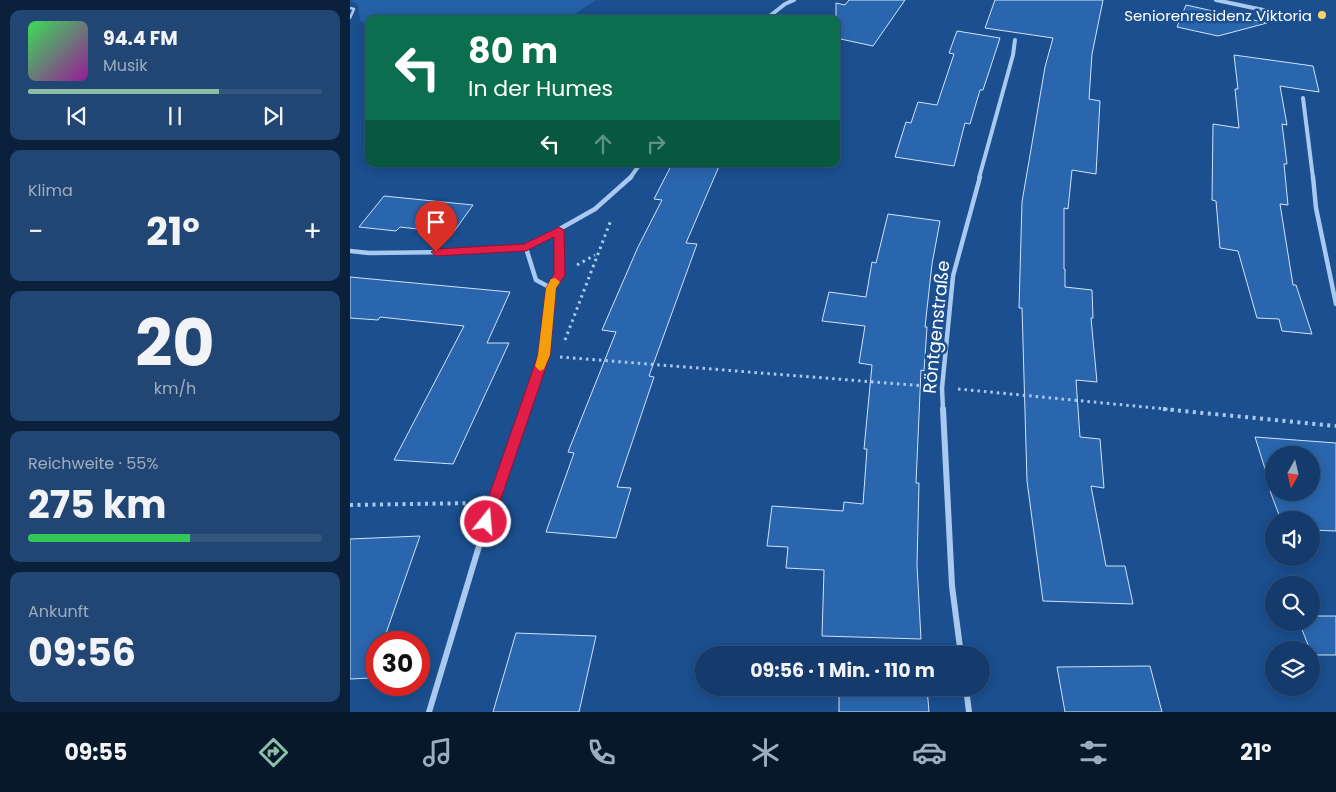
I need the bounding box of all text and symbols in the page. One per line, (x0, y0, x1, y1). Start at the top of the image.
place label: Seniorenresidenz Viktoria (1124, 5, 1312, 26)
marker: Seniorenresidenz Viktoria (1316, 9, 1328, 21)
text: 94.4 FM (103, 25, 178, 52)
text: 80 m (468, 26, 558, 75)
icon: left (385, 35, 450, 100)
text: Musik (103, 54, 148, 77)
text: In der Humes (468, 73, 613, 104)
icon: previous (63, 102, 91, 130)
icon: pause (161, 102, 189, 130)
icon: next (259, 102, 287, 130)
icon: left (536, 130, 564, 158)
icon: ahead (589, 130, 617, 158)
icon: right (642, 130, 670, 158)
text: Klima (28, 179, 73, 202)
pin (415, 201, 457, 252)
text: 21° (146, 205, 200, 258)
icon: arrive (422, 208, 450, 236)
text: − (28, 212, 43, 251)
text: + (303, 212, 322, 251)
street label: Röntgenstraße (917, 259, 955, 395)
text: 20 (135, 298, 215, 389)
text: km/h (154, 377, 196, 400)
north arrow (1265, 446, 1320, 501)
map controls (1265, 446, 1320, 696)
text: Reichweite · 55% (28, 452, 158, 475)
text: 275 km (28, 478, 167, 531)
position arrow (459, 495, 511, 547)
button: sound (1265, 511, 1320, 566)
button: search (1265, 576, 1320, 631)
text: Ankunft (28, 600, 89, 623)
text: 09:56 (28, 626, 136, 679)
speed limit sign: 30 (365, 631, 430, 696)
button: layers (1265, 641, 1320, 696)
text: 09:56 · 1 Min. · 110 m (750, 657, 935, 684)
icon: directions (256, 735, 291, 770)
icon: music (420, 735, 455, 770)
icon: phone (584, 735, 619, 770)
icon: climate (748, 735, 783, 770)
icon: car (912, 735, 947, 770)
icon: filters (1076, 735, 1111, 770)
text: 09:55 (65, 737, 127, 768)
text: 21° (1240, 737, 1271, 768)

